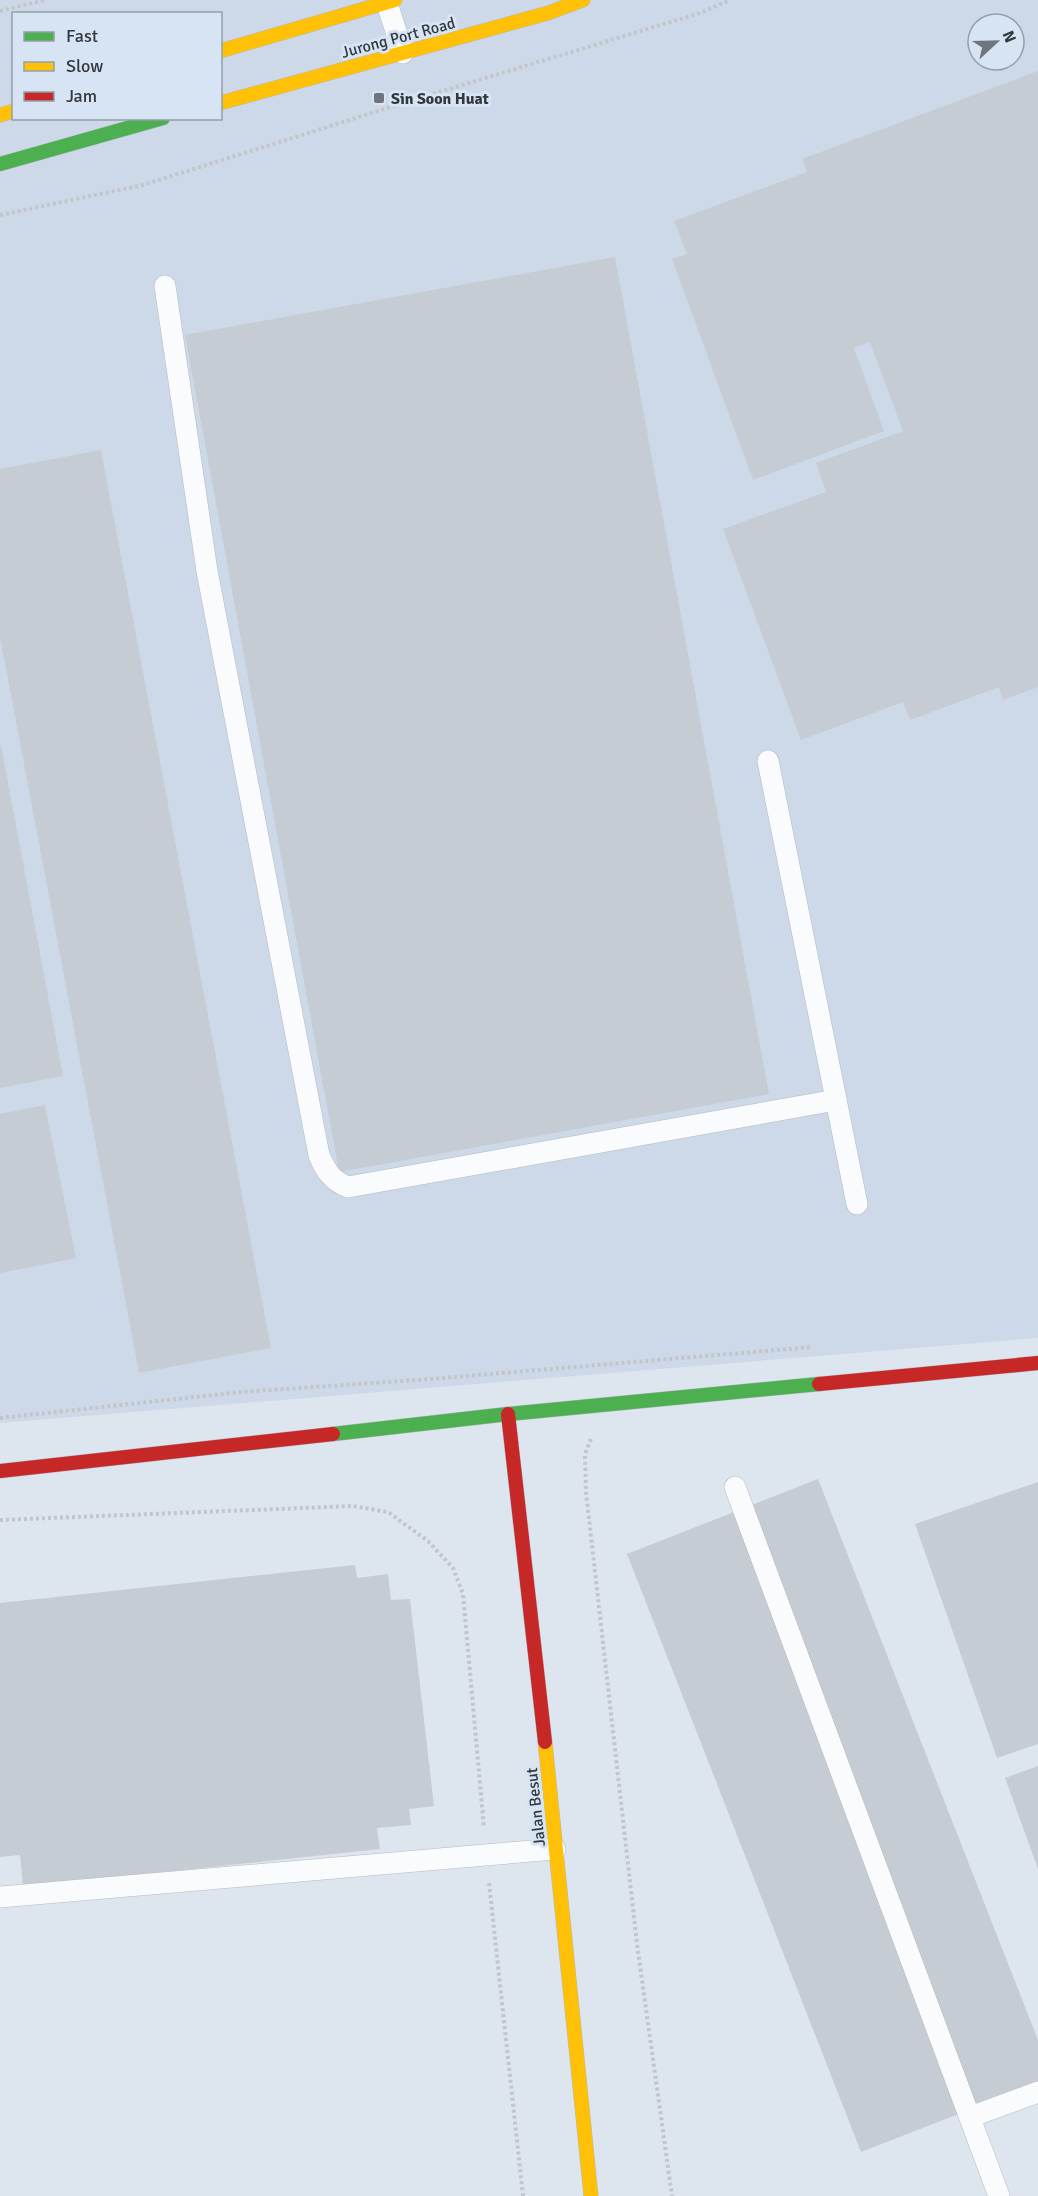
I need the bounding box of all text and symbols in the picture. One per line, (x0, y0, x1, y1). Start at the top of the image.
legend (12, 12, 222, 120)
north arrow (966, 12, 1026, 72)
street label: Jurong Port Road (339, 13, 457, 63)
text: Fast (66, 25, 98, 47)
text: N (998, 28, 1020, 46)
text: Slow (66, 55, 103, 77)
text: Jam (66, 85, 97, 107)
place label: Sin Soon Huat (391, 89, 489, 109)
marker: Sin Soon Huat (372, 91, 386, 105)
street label: Jalan Besut (522, 1766, 550, 1847)

